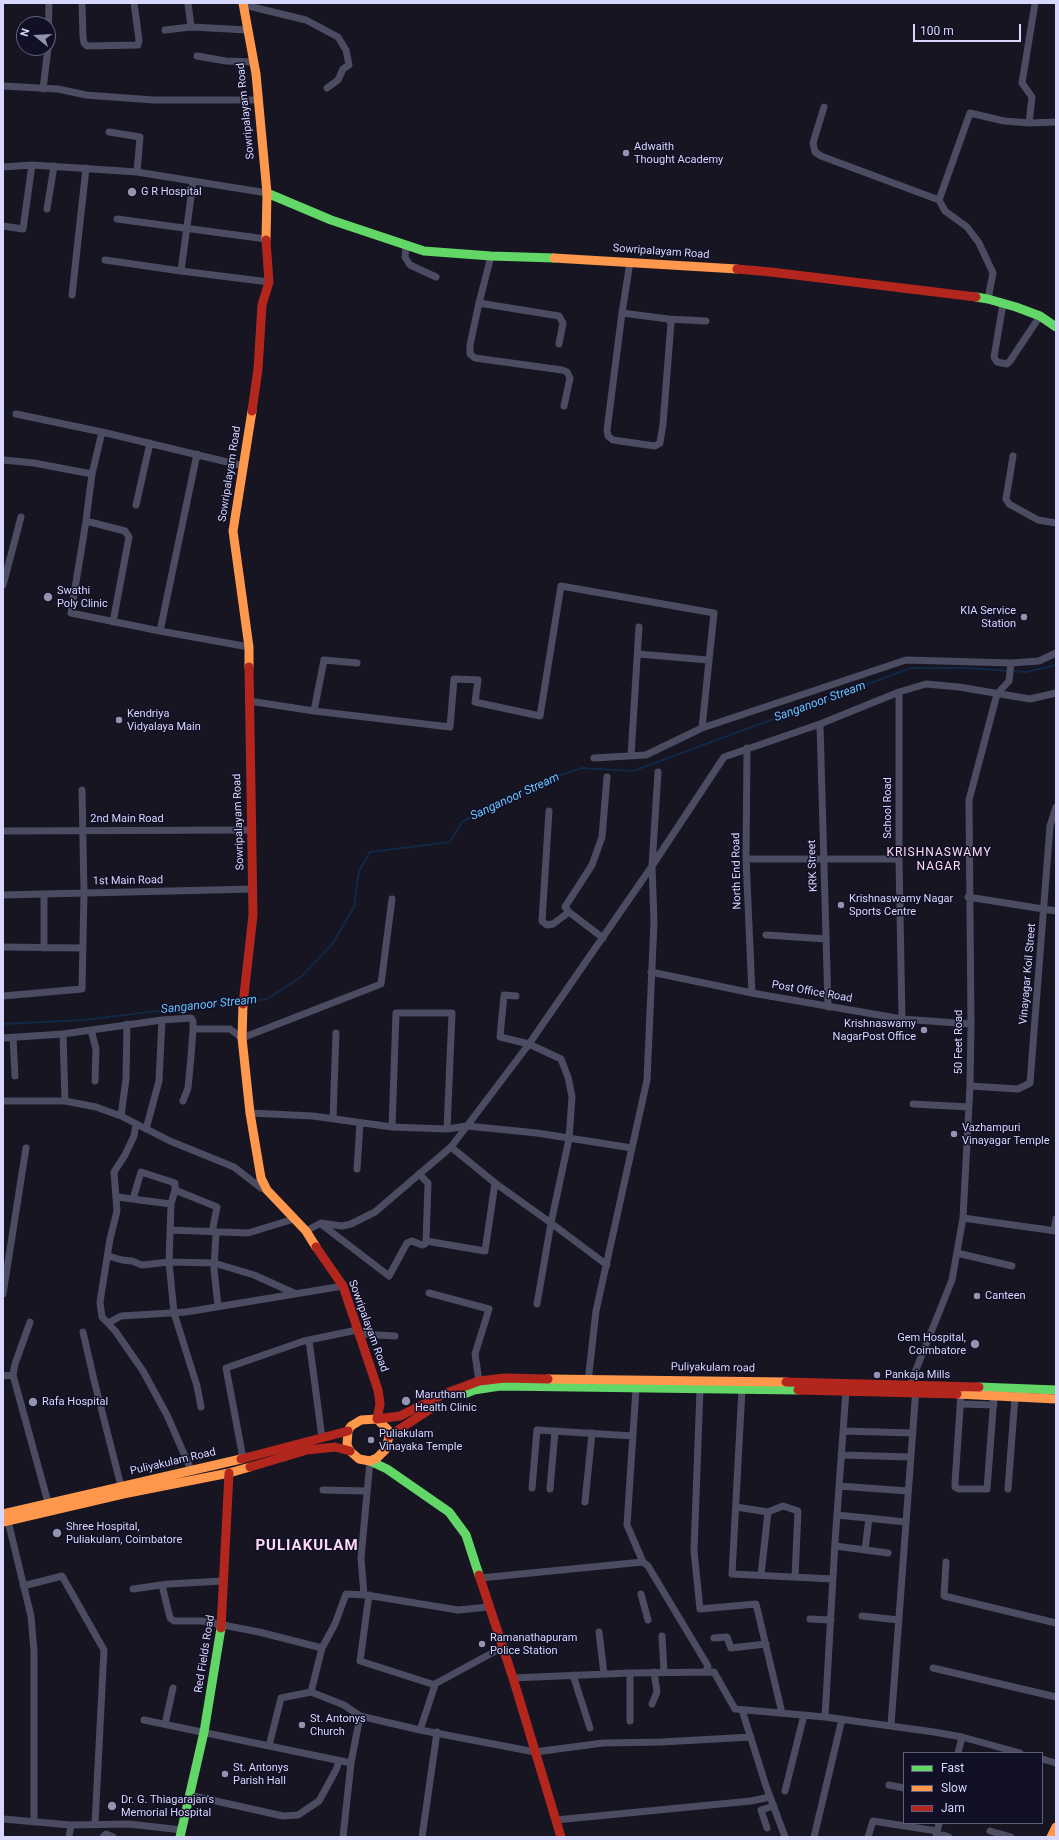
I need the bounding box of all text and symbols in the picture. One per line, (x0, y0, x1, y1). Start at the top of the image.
north arrow (16, 16, 56, 56)
scale bar (915, 16, 1023, 42)
text: 100 m (920, 24, 954, 38)
text: N (18, 27, 32, 38)
street label: Sowripalayam Road (234, 62, 258, 160)
place label: Adwaith Thought Academy (634, 140, 723, 166)
marker: Adwaith Thought Academy (621, 148, 631, 158)
place label: G R Hospital (141, 185, 202, 199)
marker: G R Hospital (126, 186, 138, 198)
street label: Sowripalayam Road (612, 242, 710, 262)
street label: Sowripalayam Road (216, 425, 244, 523)
place label: Swathi Poly Clinic (57, 584, 108, 610)
marker: Swathi Poly Clinic (42, 591, 54, 603)
place label: KIA Service Station (960, 604, 1016, 630)
marker: KIA Service Station (1019, 612, 1029, 622)
water label: Sanganoor Stream (772, 679, 868, 725)
place label: Kendriya Vidyalaya Main (127, 707, 201, 733)
marker: Kendriya Vidyalaya Main (114, 715, 124, 725)
water label: Sanganoor Stream (468, 770, 562, 824)
street label: Sowripalayam Road (231, 773, 247, 871)
street label: School Road (881, 777, 895, 839)
street label: 2nd Main Road (90, 812, 164, 826)
street label: North End Road (730, 832, 744, 910)
street label: KRK Street (805, 840, 821, 892)
district label: KRISHNASWAMY NAGAR (886, 846, 992, 874)
street label: 1st Main Road (93, 874, 163, 888)
place label: Krishnaswamy Nagar Sports Centre (849, 892, 953, 918)
marker: Krishnaswamy Nagar Sports Centre (836, 900, 846, 910)
street label: Vinayagar Koil Street (1017, 923, 1039, 1025)
street label: Post Office Road (771, 978, 853, 1006)
water label: Sanganoor Stream (160, 993, 258, 1017)
street label: 50 Feet Road (952, 1010, 966, 1074)
place label: Krishnaswamy NagarPost Office (833, 1017, 916, 1043)
marker: Krishnaswamy NagarPost Office (919, 1025, 929, 1035)
place label: Vazhampuri Vinayagar Temple (962, 1121, 1050, 1147)
marker: Vazhampuri Vinayagar Temple (949, 1129, 959, 1139)
street label: Sowripalayam Road (345, 1278, 391, 1374)
place label: Canteen (985, 1289, 1026, 1303)
marker: Canteen (972, 1291, 982, 1301)
place label: Gem Hospital, Coimbatore (897, 1331, 966, 1357)
marker: Gem Hospital, Coimbatore (969, 1338, 981, 1350)
street label: Puliyakulam road (671, 1361, 755, 1375)
place label: Pankaja Mills (885, 1368, 950, 1382)
marker: Pankaja Mills (872, 1370, 882, 1380)
place label: Marutham Health Clinic (415, 1388, 477, 1414)
place label: Rafa Hospital (42, 1395, 108, 1409)
marker: Marutham Health Clinic (400, 1395, 412, 1407)
marker: Rafa Hospital (27, 1396, 39, 1408)
place label: Puliakulam Vinayaka Temple (379, 1427, 462, 1453)
marker: Puliakulam Vinayaka Temple (366, 1435, 376, 1445)
street label: Puliyakulam Road (129, 1446, 217, 1478)
place label: Shree Hospital, Puliakulam, Coimbatore (66, 1520, 182, 1546)
marker: Shree Hospital, Puliakulam, Coimbatore (51, 1527, 63, 1539)
district label: PULIAKULAM (255, 1537, 359, 1555)
street label: Red Fields Road (192, 1614, 218, 1694)
place label: Ramanathapuram Police Station (490, 1631, 577, 1657)
marker: Ramanathapuram Police Station (477, 1639, 487, 1649)
place label: St. Antonys Church (310, 1712, 366, 1738)
marker: St. Antonys Church (297, 1720, 307, 1730)
legend (903, 1752, 1043, 1824)
place label: St. Antonys Parish Hall (233, 1761, 289, 1787)
text: Fast (941, 1761, 964, 1775)
marker: St. Antonys Parish Hall (220, 1769, 230, 1779)
text: Slow (941, 1781, 967, 1795)
place label: Dr. G. Thiagarajan's Memorial Hospital (121, 1793, 214, 1819)
marker: Dr. G. Thiagarajan's Memorial Hospital (106, 1800, 118, 1812)
text: Jam (941, 1801, 965, 1815)

